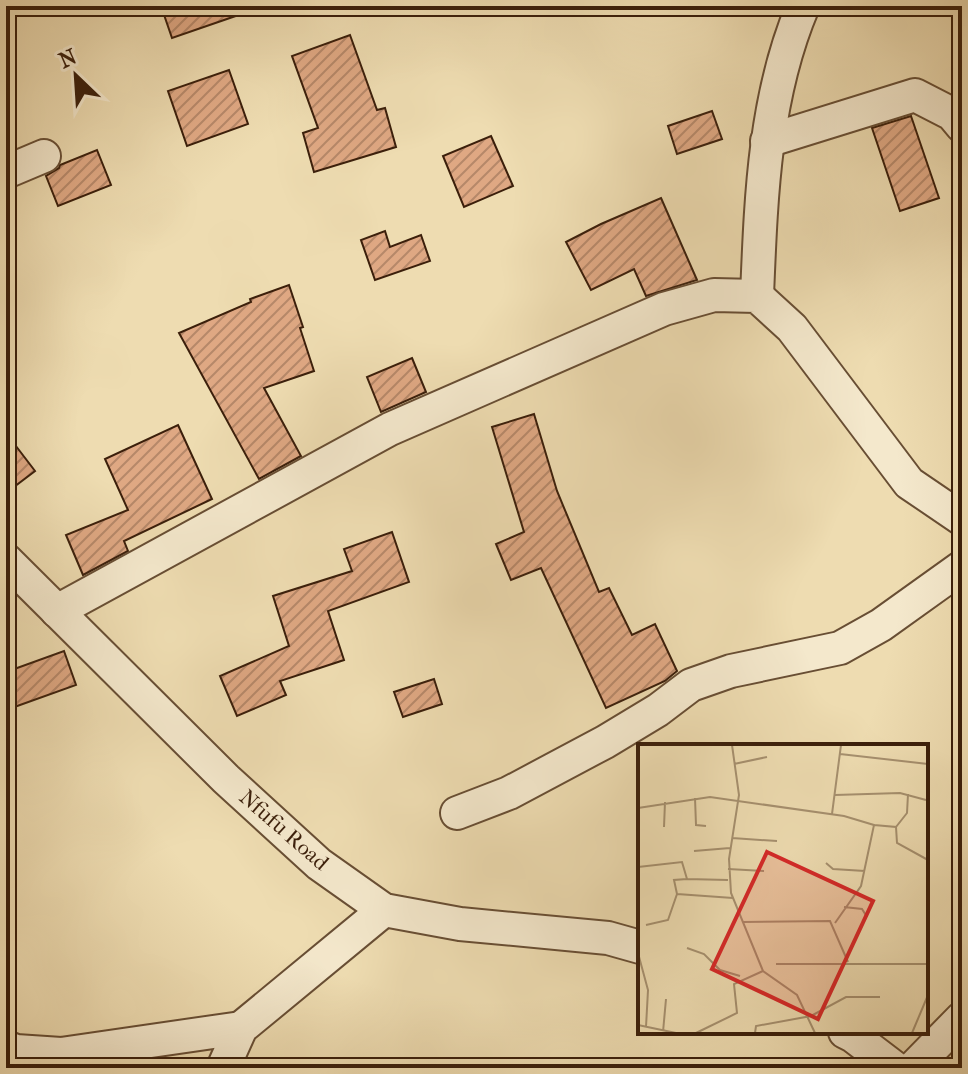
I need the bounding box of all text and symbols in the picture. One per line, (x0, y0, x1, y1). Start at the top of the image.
north arrow (36, 36, 116, 116)
text: N (55, 43, 81, 74)
inset map (638, 744, 928, 1034)
street label: Nfufu Road (234, 784, 335, 876)

